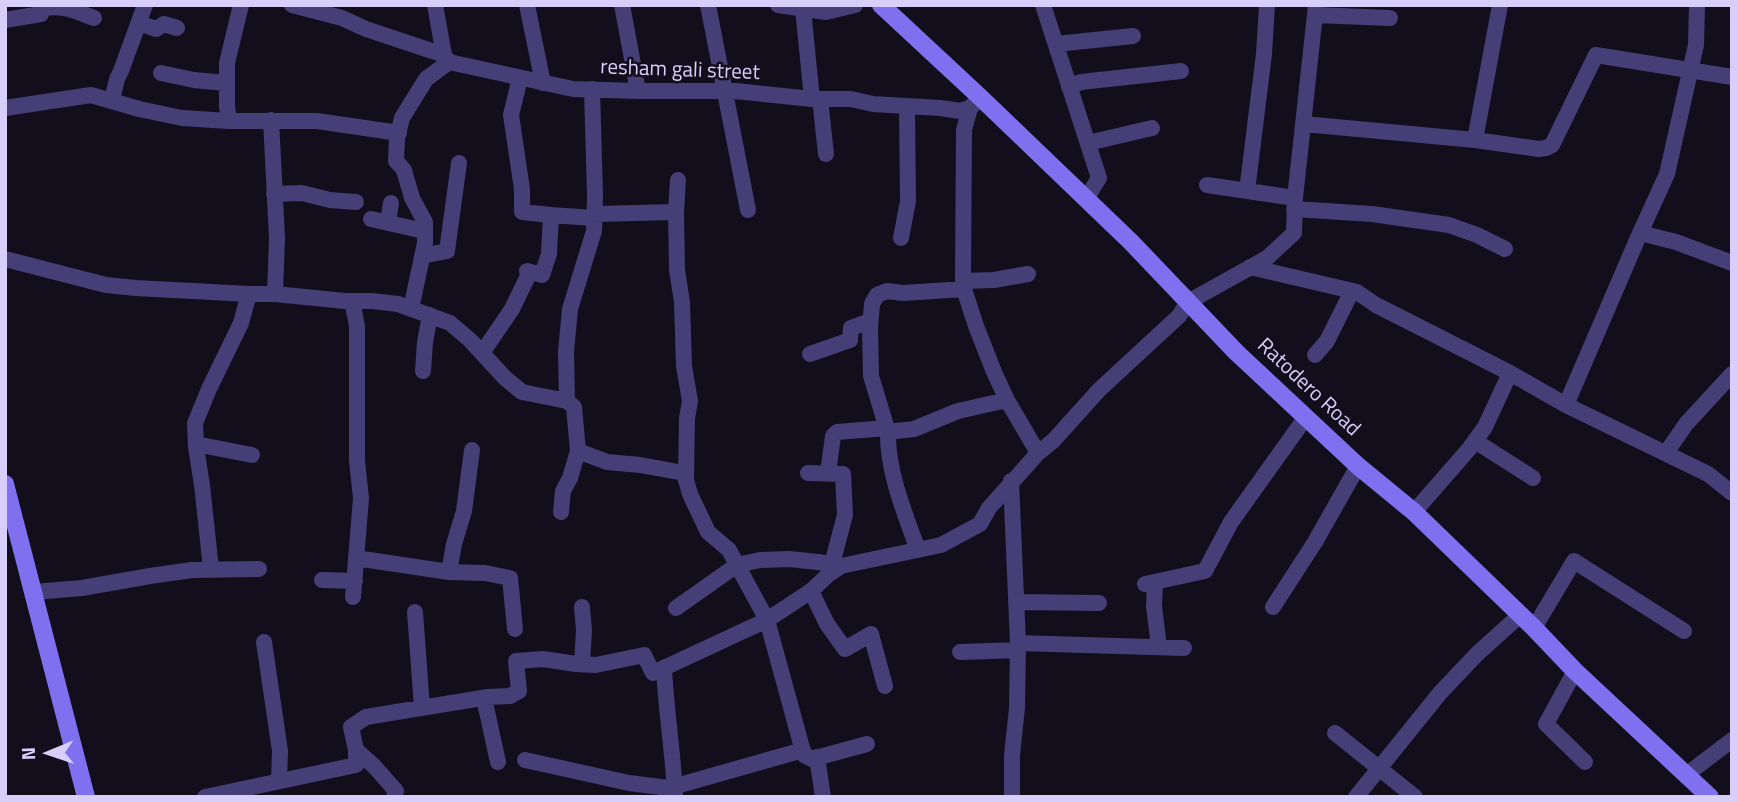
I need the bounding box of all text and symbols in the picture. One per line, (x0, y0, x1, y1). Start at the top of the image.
street label: resham gali street (600, 56, 760, 86)
street label: Ratodero Road (1251, 334, 1365, 442)
north arrow (14, 718, 84, 788)
text: N (13, 747, 42, 761)

